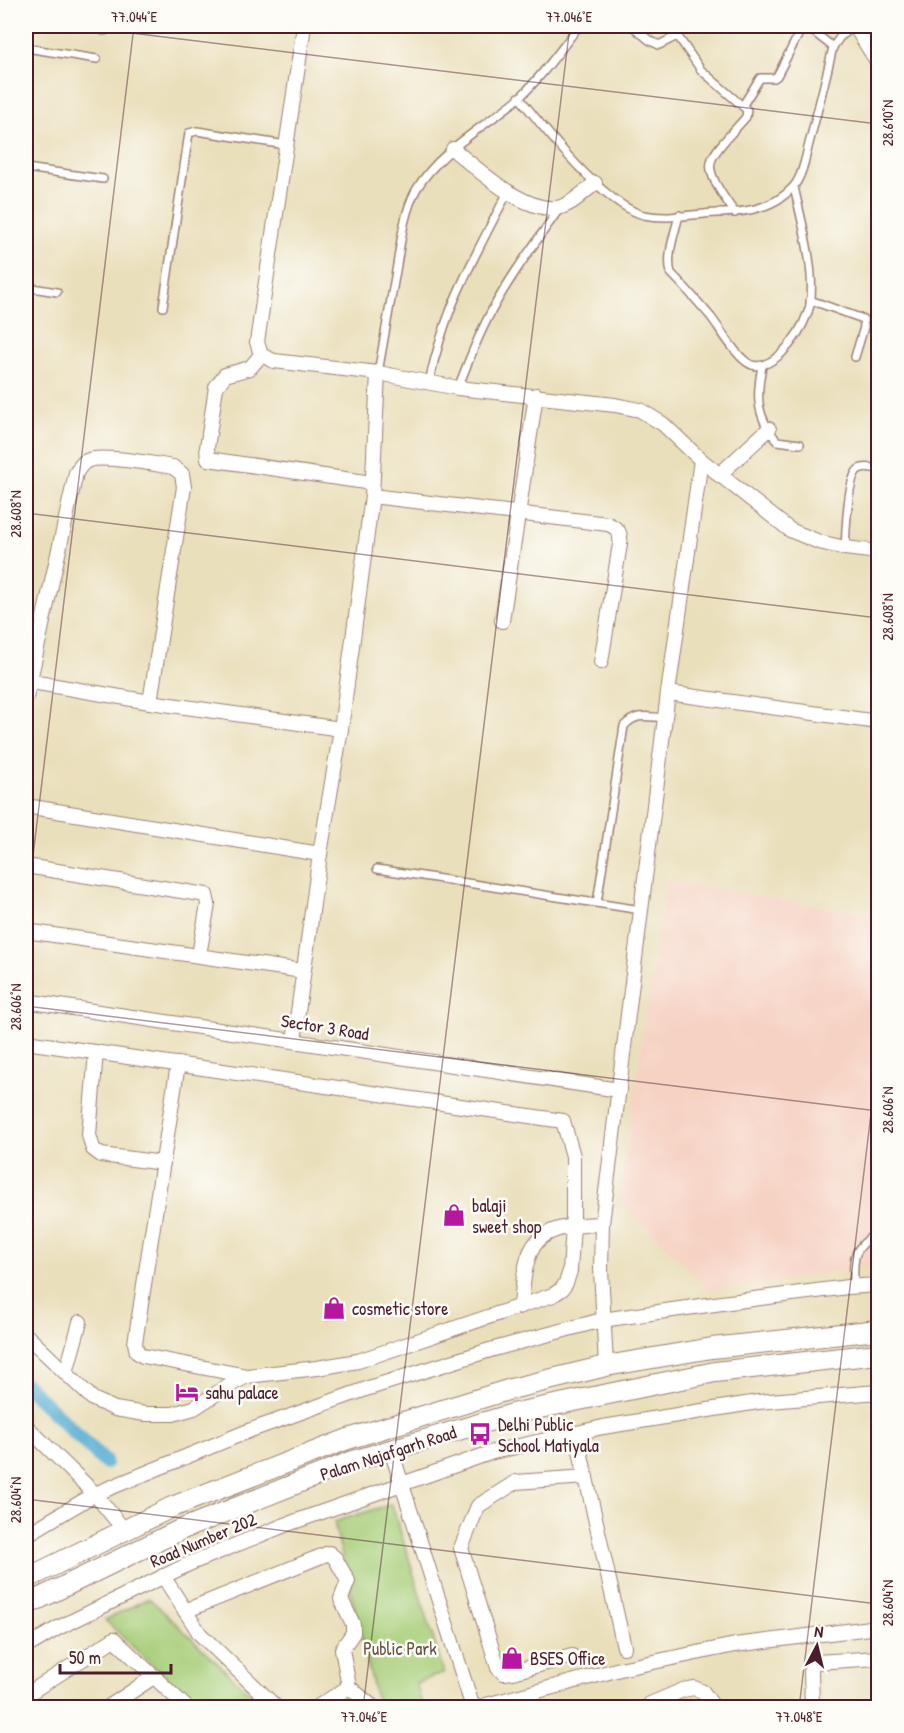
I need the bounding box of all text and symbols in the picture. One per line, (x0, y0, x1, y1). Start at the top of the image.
text: 77.044°E (111, 6, 157, 27)
text: 77.046°E (546, 6, 593, 27)
text: 28.610°N (877, 100, 898, 146)
text: 28.608°N (5, 490, 26, 538)
text: 28.608°N (877, 593, 898, 641)
text: 28.606°N (5, 984, 26, 1030)
street label: Sector 3 Road (279, 1008, 371, 1046)
text: 28.606°N (877, 1087, 898, 1133)
place label: balaji sweet shop (472, 1193, 542, 1239)
shop icon: balaji sweet shop (441, 1202, 467, 1228)
shop icon: cosmetic store (321, 1295, 347, 1321)
place label: cosmetic store (352, 1296, 448, 1321)
hotel icon: sahu palace (174, 1379, 200, 1405)
place label: sahu palace (205, 1380, 279, 1405)
place label: Delhi Public School Matiyala (498, 1412, 599, 1458)
street label: Palam Najafgarh Road (317, 1419, 459, 1487)
bus stop icon: Delhi Public School Matiyala (467, 1421, 493, 1447)
text: 28.604°N (5, 1477, 26, 1523)
street label: Road Number 202 (146, 1506, 261, 1574)
text: 28.604°N (877, 1580, 898, 1626)
north arrow (787, 1616, 847, 1676)
text: N (813, 1620, 825, 1643)
park label: Public Park (363, 1636, 437, 1661)
scale bar (60, 1637, 171, 1675)
text: 50 m (69, 1645, 101, 1670)
shop icon: BSES Office (499, 1645, 525, 1671)
place label: BSES Office (530, 1646, 605, 1671)
text: 77.046°E (341, 1706, 388, 1727)
text: 77.048°E (775, 1706, 823, 1727)

